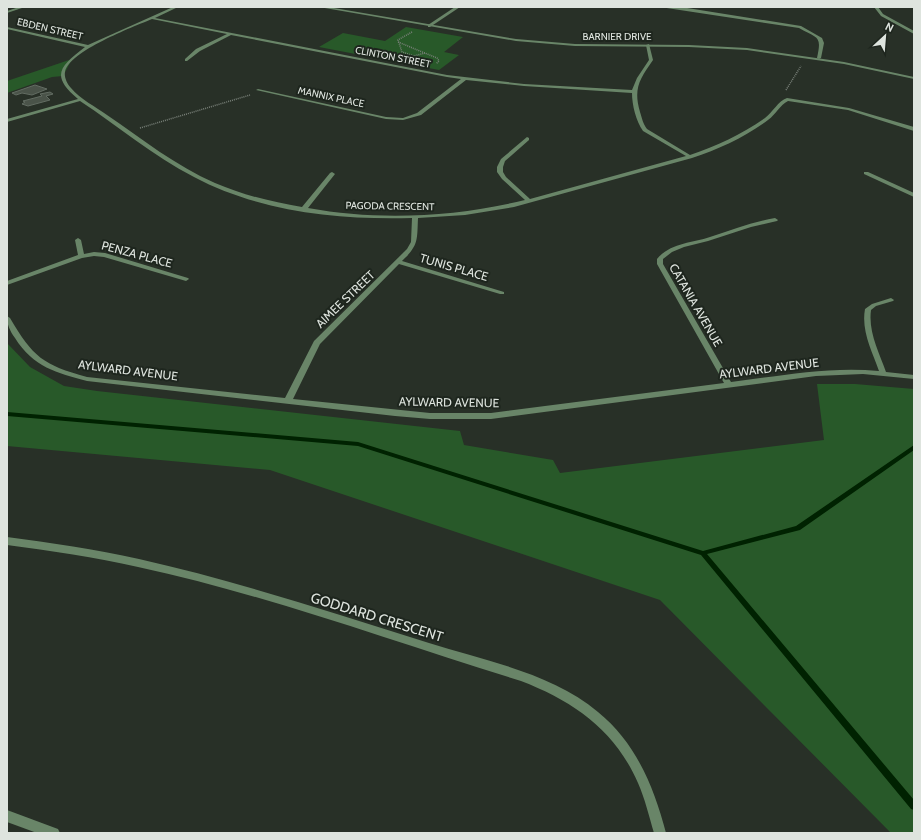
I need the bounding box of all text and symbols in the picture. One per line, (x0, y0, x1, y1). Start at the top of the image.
street label: EBDEN STREET (16, 15, 85, 43)
north arrow (865, 16, 905, 56)
text: N (883, 19, 896, 35)
street label: BARNIER DRIVE (582, 30, 652, 43)
street label: CLINTON STREET (354, 43, 432, 71)
street label: MANNIX PLACE (297, 84, 366, 110)
street label: PAGODA CRESCENT (345, 199, 435, 213)
street label: PENZA PLACE (100, 237, 174, 271)
street label: TUNIS PLACE (418, 250, 490, 284)
street label: CATANIA AVENUE (666, 261, 726, 350)
street label: AIMEE STREET (312, 267, 378, 331)
street label: AYLWARD AVENUE (718, 354, 820, 382)
street label: AYLWARD AVENUE (77, 356, 179, 384)
street label: AYLWARD AVENUE (399, 394, 500, 410)
street label: GODDARD CRESCENT (309, 588, 446, 646)

